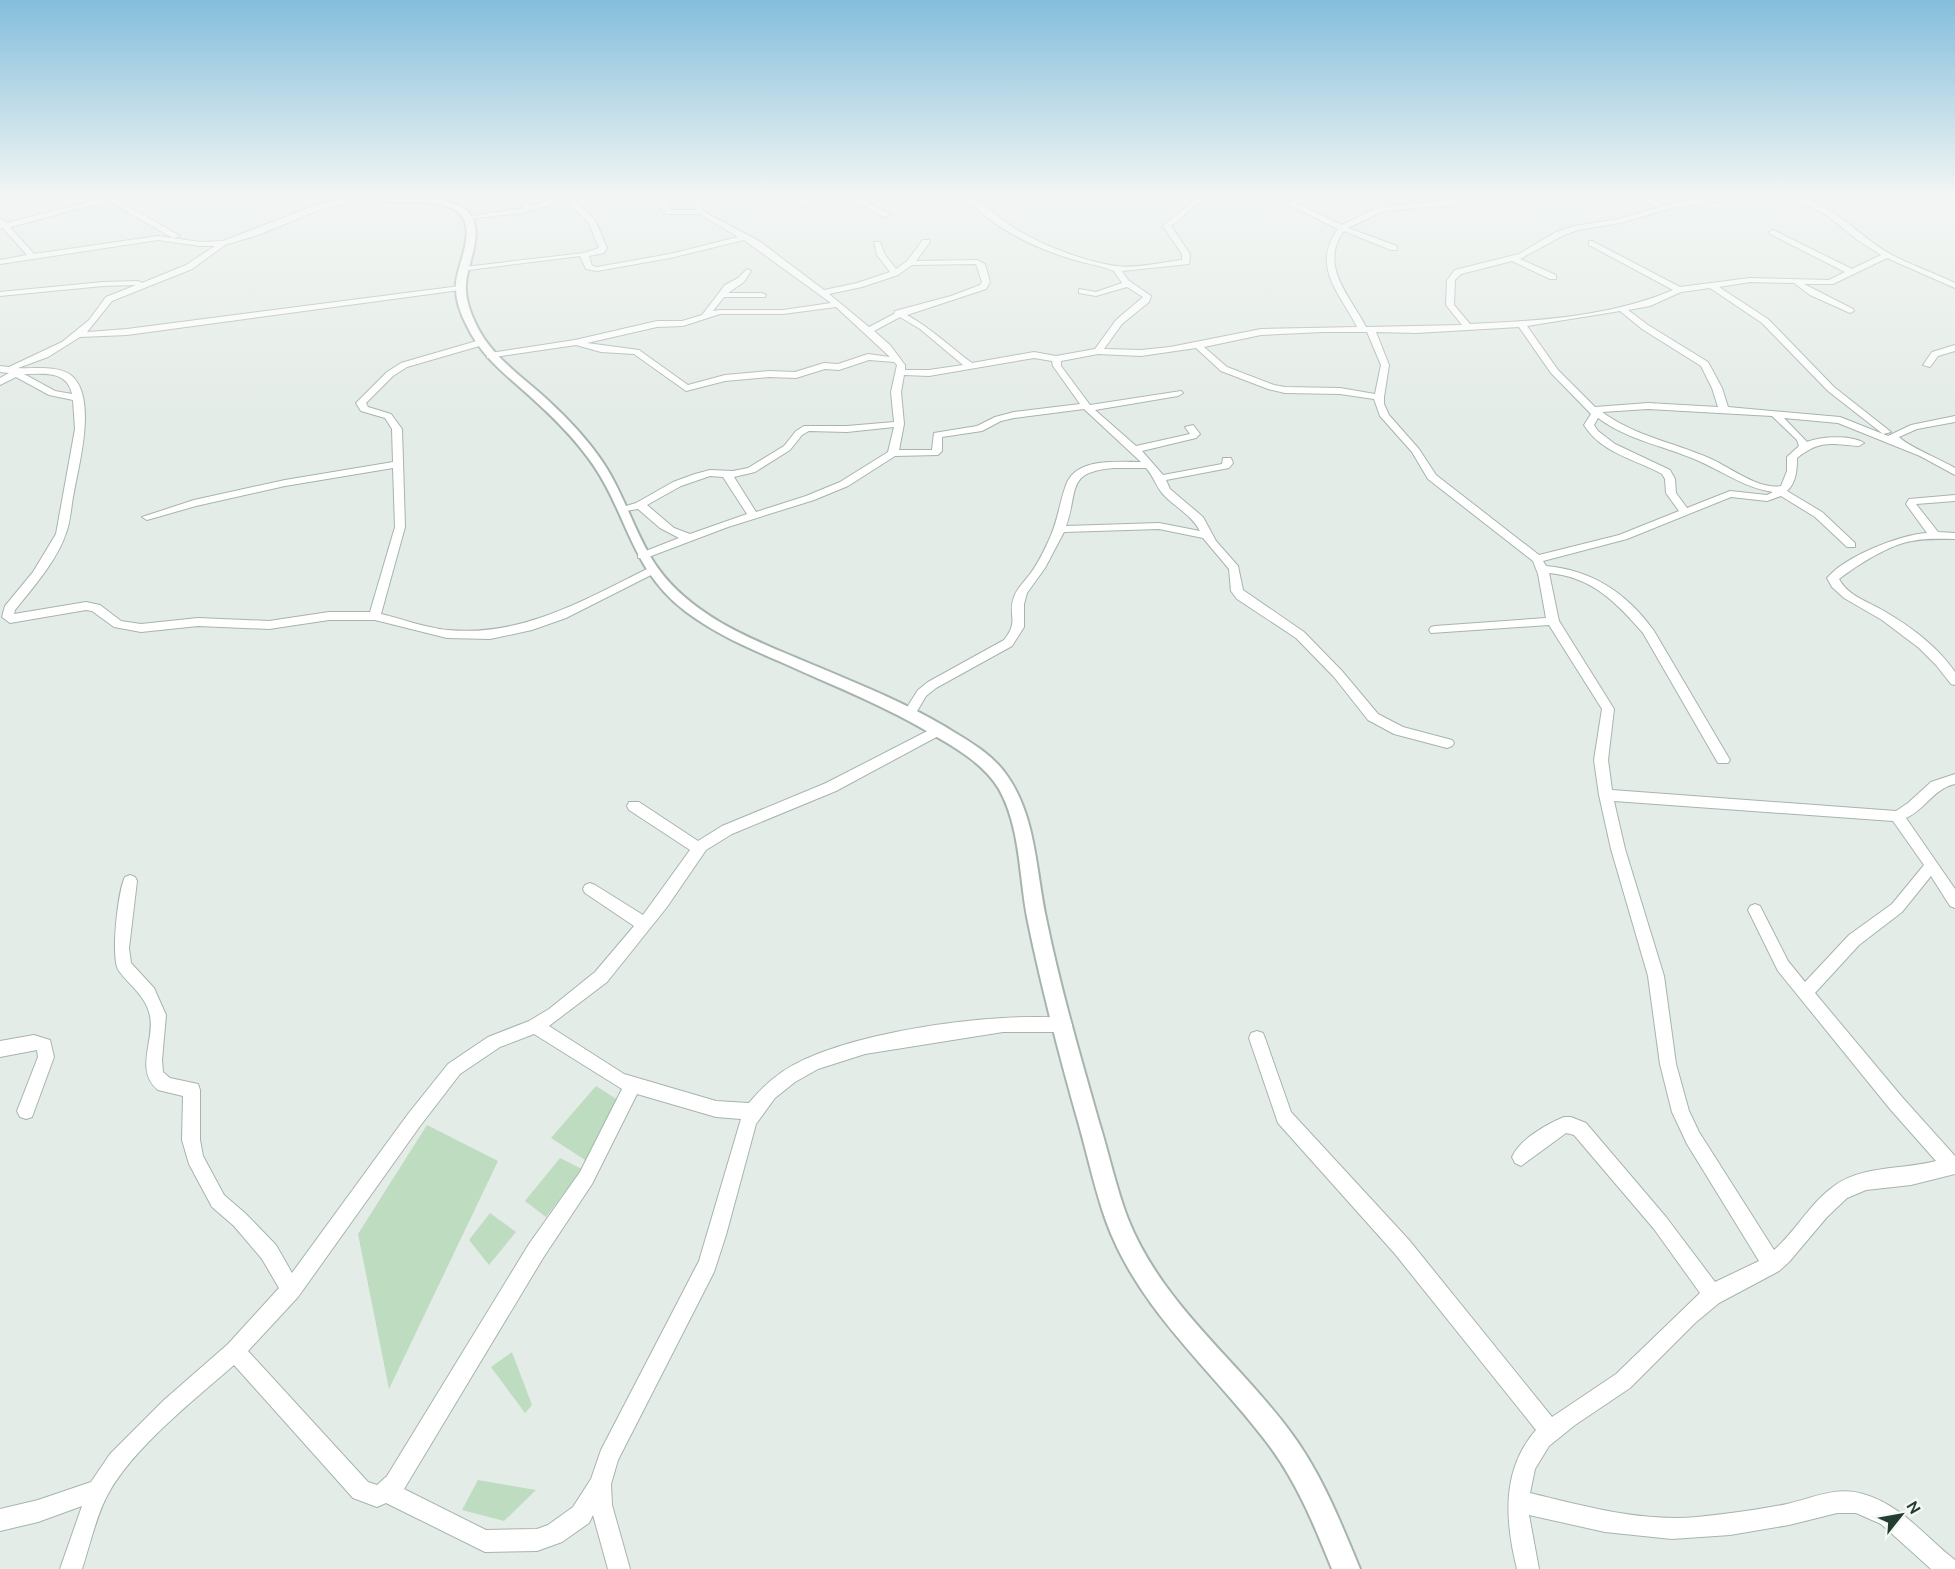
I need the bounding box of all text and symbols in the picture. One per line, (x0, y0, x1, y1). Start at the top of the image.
north arrow (1871, 1485, 1931, 1545)
text: N (1903, 1498, 1925, 1517)

